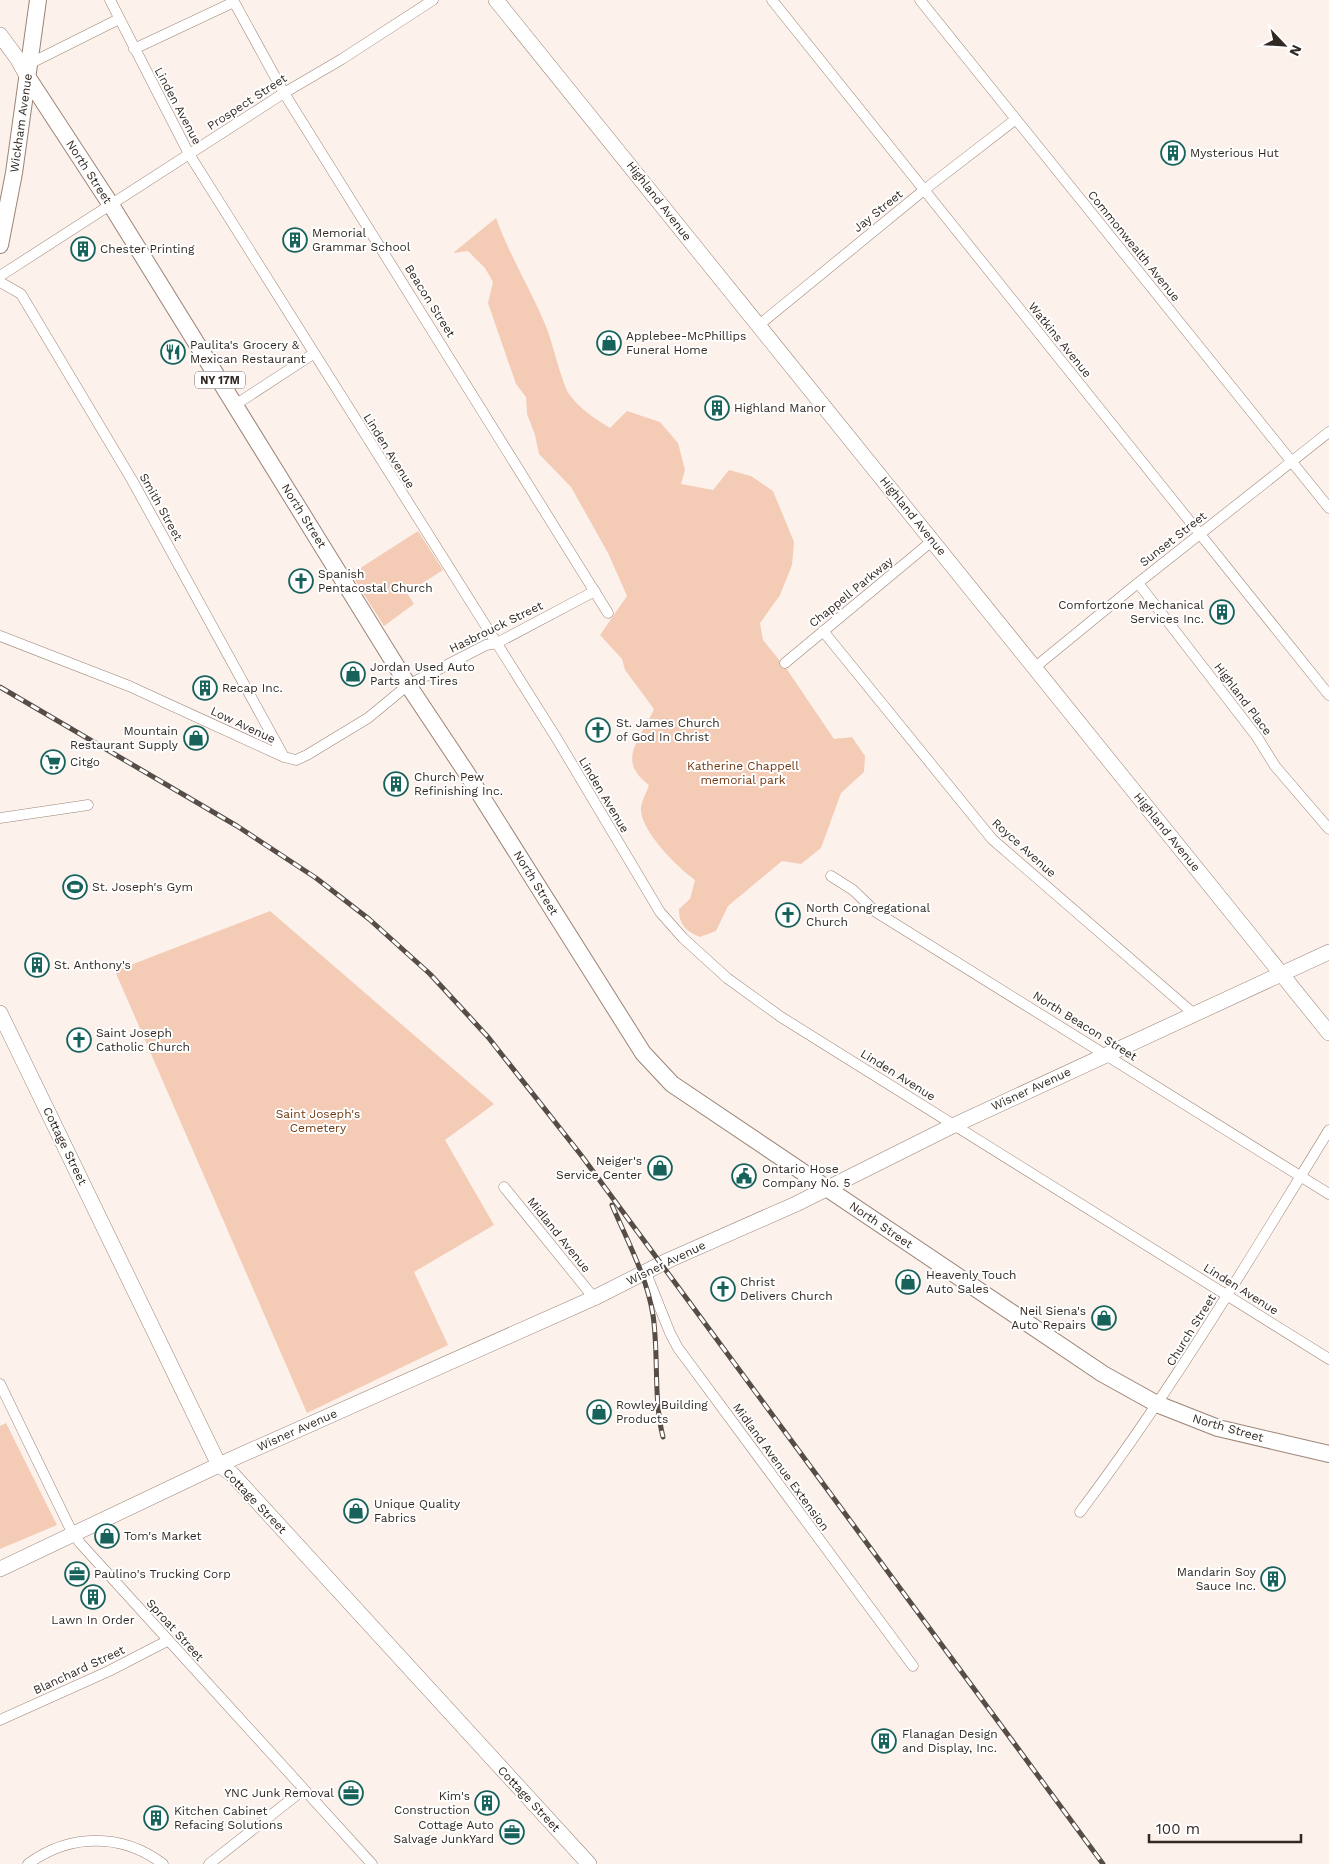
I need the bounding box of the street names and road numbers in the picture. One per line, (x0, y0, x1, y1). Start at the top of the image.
street label: Linden Avenue (152, 65, 204, 147)
street label: Prospect Street (205, 71, 289, 133)
street label: Wickham Avenue (7, 72, 35, 173)
street label: North Street (63, 138, 115, 206)
street label: Highland Avenue (624, 158, 695, 244)
street label: Jay Street (851, 187, 905, 235)
street label: Commonwealth Avenue (1085, 188, 1183, 304)
street label: Beacon Street (402, 262, 458, 340)
street label: Watkins Avenue (1025, 300, 1095, 380)
road number: NY 17M (195, 372, 245, 388)
street label: Linden Avenue (360, 411, 418, 491)
street label: Smith Street (137, 471, 185, 543)
street label: Highland Avenue (877, 474, 949, 558)
street label: North Street (279, 481, 329, 551)
street label: Sunset Street (1137, 509, 1209, 569)
street label: Chappell Parkway (806, 553, 896, 630)
street label: Hasbrouck Street (447, 598, 545, 656)
street label: Highland Place (1211, 660, 1275, 738)
street label: Low Avenue (208, 704, 278, 746)
street label: Linden Avenue (576, 755, 632, 835)
street label: Highland Avenue (1131, 790, 1203, 874)
street label: Royce Avenue (989, 816, 1059, 880)
street label: North Street (511, 848, 561, 918)
street label: North Beacon Street (1030, 988, 1140, 1064)
street label: Linden Avenue (858, 1046, 938, 1104)
street label: Wisner Avenue (989, 1064, 1073, 1114)
street label: Cottage Street (40, 1105, 90, 1187)
street label: Midland Avenue (524, 1195, 594, 1275)
street label: North Street (847, 1199, 915, 1251)
street label: Wisner Avenue (624, 1238, 708, 1288)
street label: Linden Avenue (1201, 1260, 1281, 1318)
street label: Church Street (1163, 1291, 1219, 1369)
street label: Midland Avenue Extension (730, 1401, 832, 1533)
street label: Wisner Avenue (255, 1406, 339, 1454)
street label: North Street (1191, 1411, 1265, 1445)
street label: Cottage Street (220, 1466, 290, 1536)
street label: Sproat Street (143, 1596, 207, 1664)
street label: Blanchard Street (31, 1643, 127, 1697)
street label: Cottage Street (495, 1763, 563, 1835)

